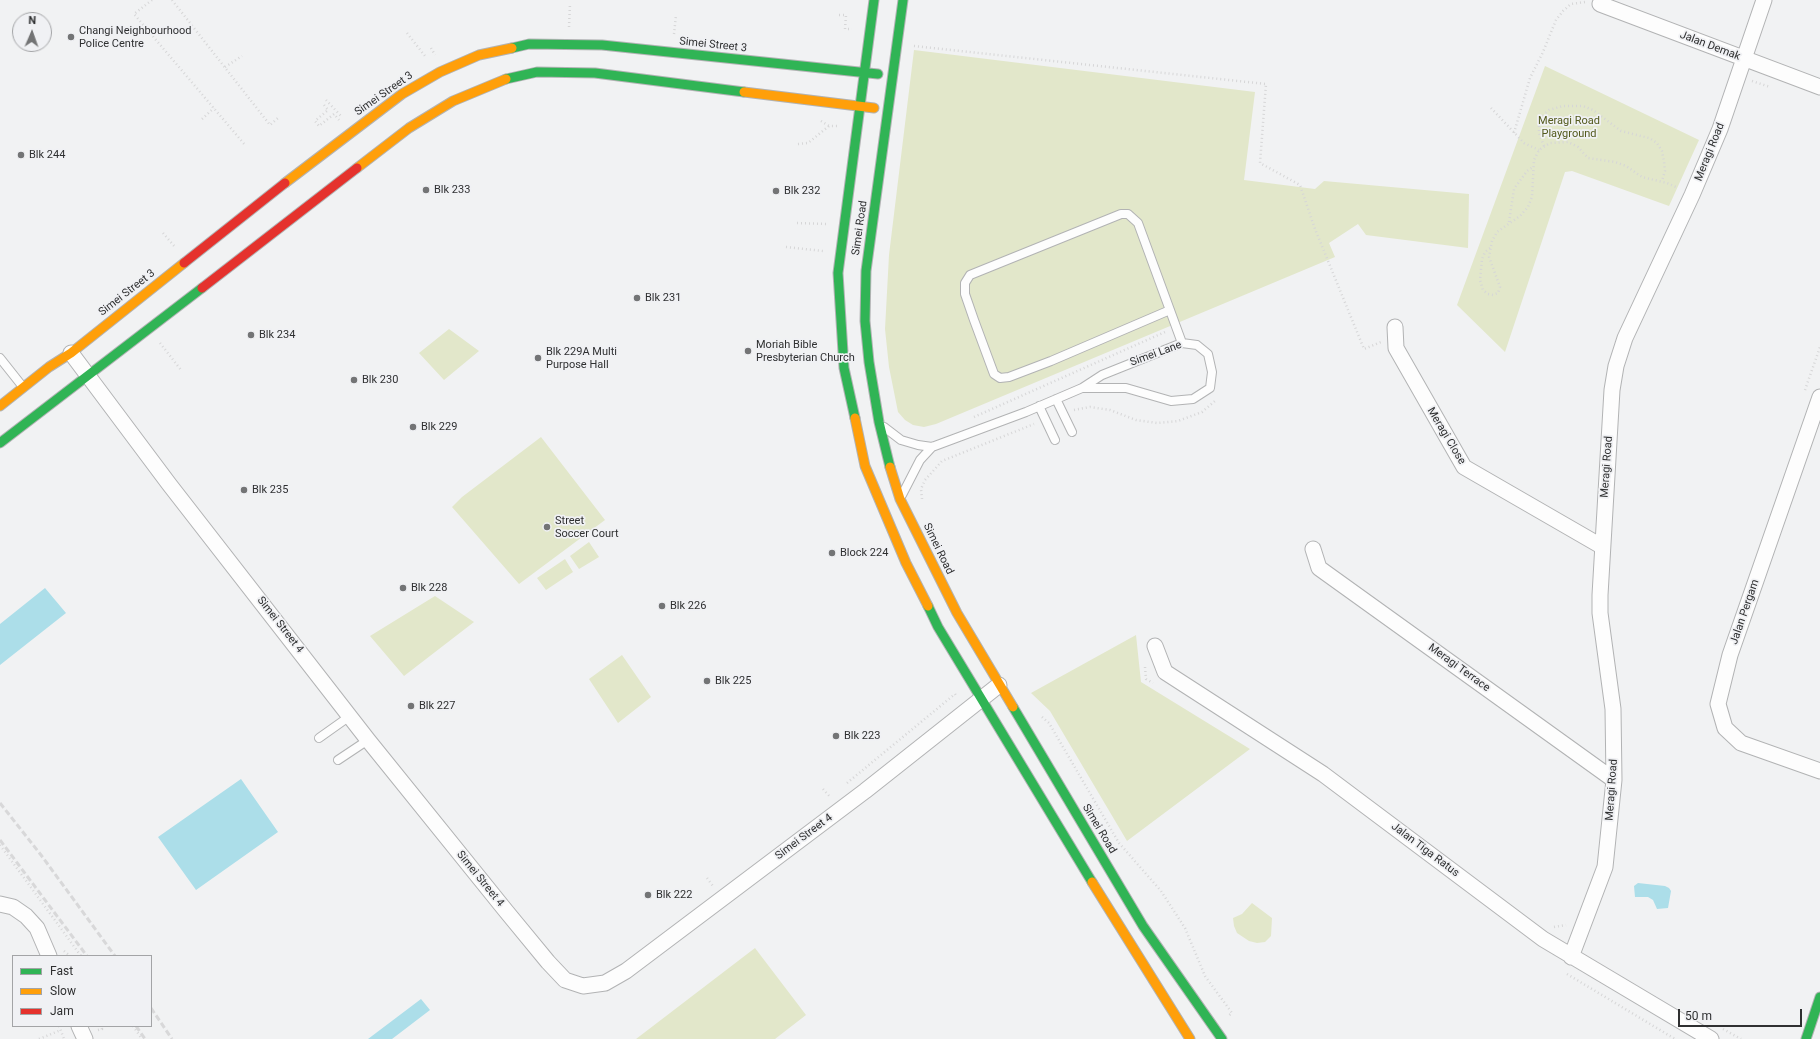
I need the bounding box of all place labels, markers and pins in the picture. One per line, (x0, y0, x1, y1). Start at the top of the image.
place label: Changi Neighbourhood Police Centre (79, 24, 191, 50)
marker: Changi Neighbourhood Police Centre (66, 32, 76, 42)
place label: Blk 244 (29, 148, 65, 162)
marker: Blk 244 (16, 150, 26, 160)
place label: Blk 233 (434, 183, 470, 197)
place label: Blk 232 (784, 184, 820, 198)
marker: Blk 233 (421, 185, 431, 195)
marker: Blk 232 (771, 186, 781, 196)
place label: Blk 231 (645, 291, 681, 305)
marker: Blk 231 (632, 293, 642, 303)
place label: Blk 234 (259, 328, 295, 342)
marker: Blk 234 (246, 330, 256, 340)
place label: Moriah Bible Presbyterian Church (756, 338, 855, 364)
place label: Blk 229A Multi Purpose Hall (546, 345, 617, 371)
marker: Moriah Bible Presbyterian Church (743, 346, 753, 356)
marker: Blk 229A Multi Purpose Hall (533, 353, 543, 363)
place label: Blk 230 (362, 373, 398, 387)
marker: Blk 230 (349, 375, 359, 385)
place label: Blk 229 (421, 420, 457, 434)
marker: Blk 229 (408, 422, 418, 432)
place label: Blk 235 (252, 483, 288, 497)
marker: Blk 235 (239, 485, 249, 495)
place label: Street Soccer Court (555, 514, 619, 540)
marker: Street Soccer Court (542, 522, 552, 532)
place label: Block 224 (840, 546, 888, 560)
marker: Block 224 (827, 548, 837, 558)
place label: Blk 228 (411, 581, 447, 595)
marker: Blk 228 (398, 583, 408, 593)
place label: Blk 226 (670, 599, 706, 613)
marker: Blk 226 (657, 601, 667, 611)
place label: Blk 225 (715, 674, 751, 688)
marker: Blk 225 (702, 676, 712, 686)
place label: Blk 227 (419, 699, 455, 713)
marker: Blk 227 (406, 701, 416, 711)
place label: Blk 223 (844, 729, 880, 743)
marker: Blk 223 (831, 731, 841, 741)
place label: Blk 222 (656, 888, 692, 902)
marker: Blk 222 (643, 890, 653, 900)

